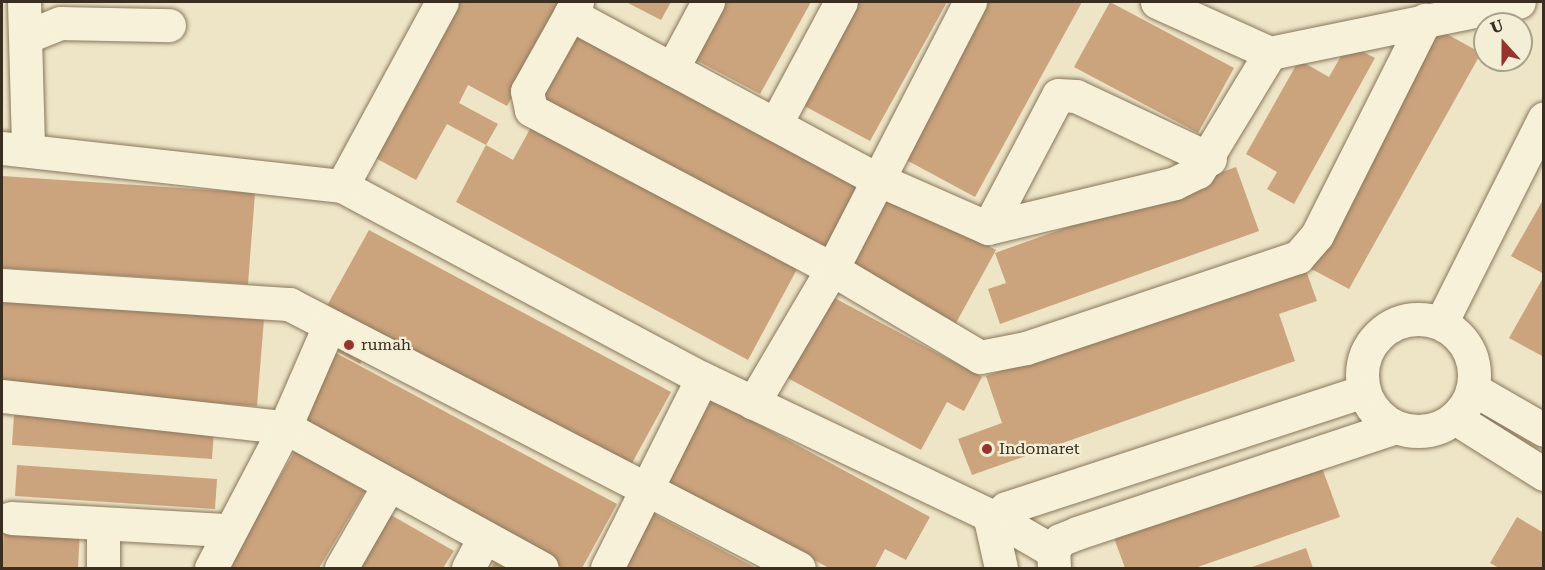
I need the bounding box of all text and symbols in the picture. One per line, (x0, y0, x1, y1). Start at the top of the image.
north arrow (1473, 12, 1533, 72)
text: U (1488, 16, 1506, 38)
place label: rumah (361, 335, 411, 355)
marker: rumah (342, 338, 356, 352)
place label: Indomaret (999, 439, 1080, 459)
marker: Indomaret (980, 442, 994, 456)

